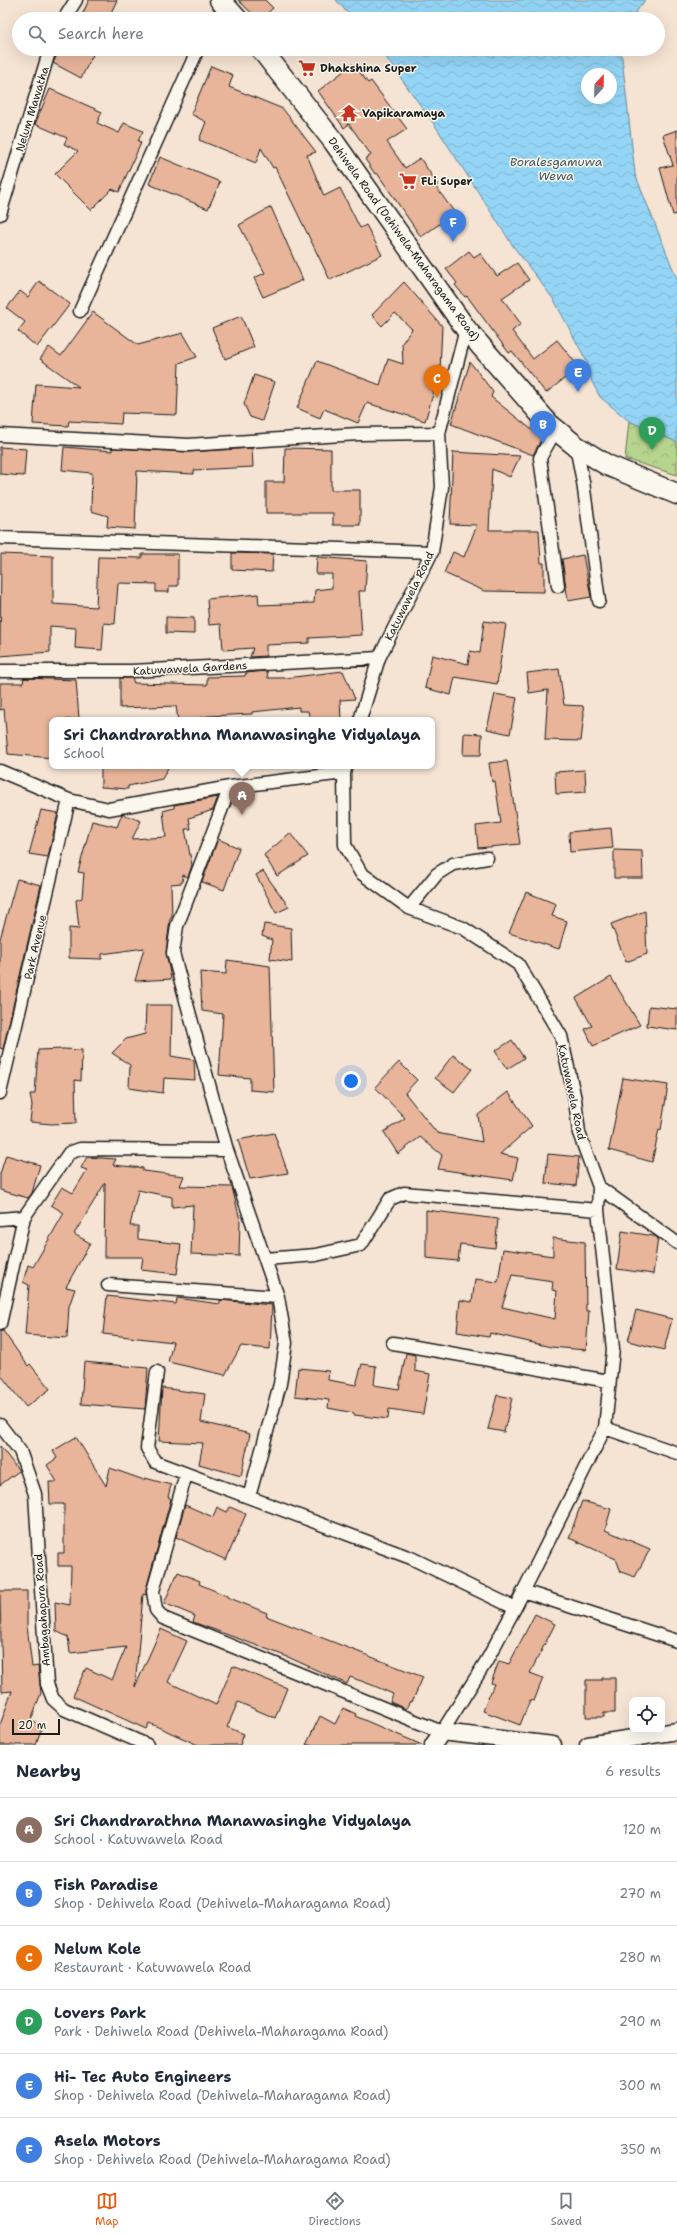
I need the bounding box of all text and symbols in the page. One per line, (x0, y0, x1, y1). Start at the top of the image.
search box (12, 12, 665, 56)
icon: search (26, 23, 48, 45)
text: Search here (58, 24, 144, 44)
supermarket icon: Dhakshina Super (297, 58, 317, 78)
place label: Dhakshina Super (320, 61, 417, 76)
street label: Nelum Mawatha (12, 65, 53, 154)
north arrow (581, 68, 617, 104)
temple icon: Vapikaramaya (339, 103, 359, 123)
place label: Vapikaramaya (362, 106, 446, 121)
street label: Dehiwela Road (Dehiwela-Maharagama Road) (324, 134, 483, 344)
water label: Boralesgamuwa Wewa (510, 154, 602, 184)
supermarket icon: FLi Super (398, 171, 418, 191)
place label: FLi Super (421, 174, 473, 189)
pin: F (440, 209, 466, 242)
pin: E (565, 359, 591, 392)
pin: C (424, 365, 450, 398)
pin: B (530, 411, 556, 444)
pin: D (639, 417, 665, 450)
street label: Katuwawela Road (381, 549, 438, 643)
street label: Katuwawela Gardens (132, 658, 248, 679)
popup (49, 717, 435, 769)
text: Sri Chandrarathna Manawasinghe Vidyalaya (64, 725, 420, 745)
text: School (64, 745, 104, 762)
pin: A (229, 782, 255, 815)
street label: Park Avenue (21, 913, 50, 981)
street label: Katuwawela Road (554, 1043, 589, 1141)
your location (341, 1071, 361, 1091)
street label: Ambagahapura Road (31, 1553, 54, 1667)
map controls (629, 1697, 665, 1733)
button: locate (629, 1697, 665, 1733)
scale bar (12, 1717, 60, 1736)
text: 20 m (18, 1718, 46, 1733)
text: Nearby (16, 1760, 81, 1782)
text: 6 results (605, 1763, 661, 1780)
text: Sri Chandrarathna Manawasinghe Vidyalaya (54, 1811, 411, 1831)
text: A (24, 1821, 34, 1838)
text: 120 m (623, 1821, 661, 1838)
text: School · Katuwawela Road (54, 1831, 223, 1848)
text: Fish Paradise (54, 1875, 158, 1895)
text: B (25, 1885, 33, 1902)
text: 270 m (619, 1885, 661, 1902)
text: Shop · Dehiwela Road (Dehiwela-Maharagama Road) (54, 1895, 391, 1912)
text: Nelum Kole (54, 1939, 141, 1959)
text: C (25, 1949, 33, 1966)
text: 280 m (619, 1949, 661, 1966)
text: Restaurant · Katuwawela Road (54, 1959, 251, 1976)
text: Lovers Park (54, 2003, 146, 2023)
text: D (24, 2013, 34, 2030)
text: 290 m (619, 2013, 661, 2030)
text: Park · Dehiwela Road (Dehiwela-Maharagama Road) (54, 2023, 388, 2040)
text: Hi- Tec Auto Engineers (54, 2067, 231, 2087)
text: E (25, 2077, 33, 2094)
text: 300 m (618, 2077, 661, 2094)
text: Shop · Dehiwela Road (Dehiwela-Maharagama Road) (54, 2087, 391, 2104)
text: Asela Motors (54, 2131, 161, 2151)
text: F (25, 2141, 33, 2158)
text: 350 m (620, 2141, 661, 2158)
text: Shop · Dehiwela Road (Dehiwela-Maharagama Road) (54, 2151, 391, 2168)
tab: Map (95, 2190, 119, 2229)
tab: Directions (308, 2190, 361, 2229)
tab: Saved (551, 2190, 582, 2229)

